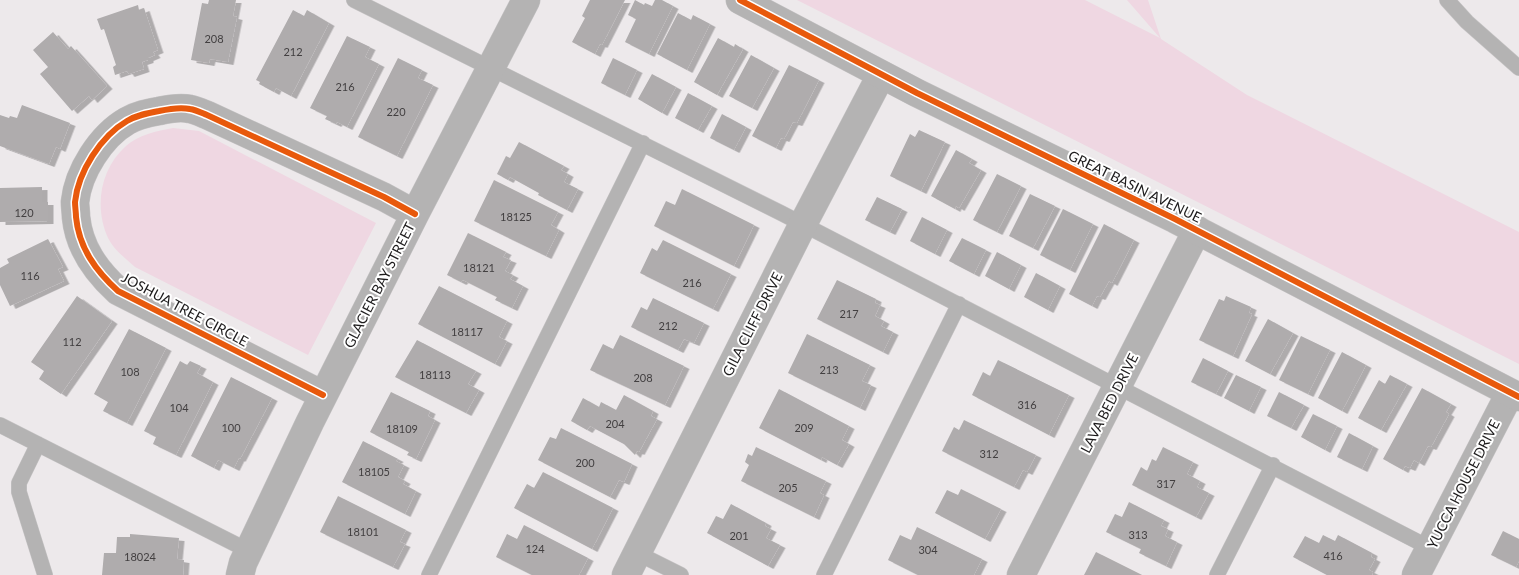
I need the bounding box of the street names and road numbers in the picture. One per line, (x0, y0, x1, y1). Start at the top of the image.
street label: GREAT BASIN AVENUE (1066, 146, 1204, 226)
street label: GLACIER BAY STREET (340, 219, 418, 351)
street label: JOSHUA TREE CIRCLE (119, 268, 251, 350)
street label: GILA CLIFF DRIVE (718, 269, 786, 379)
street label: LAVA BED DRIVE (1077, 350, 1141, 456)
street label: YUCCA HOUSE DRIVE (1423, 417, 1503, 551)

